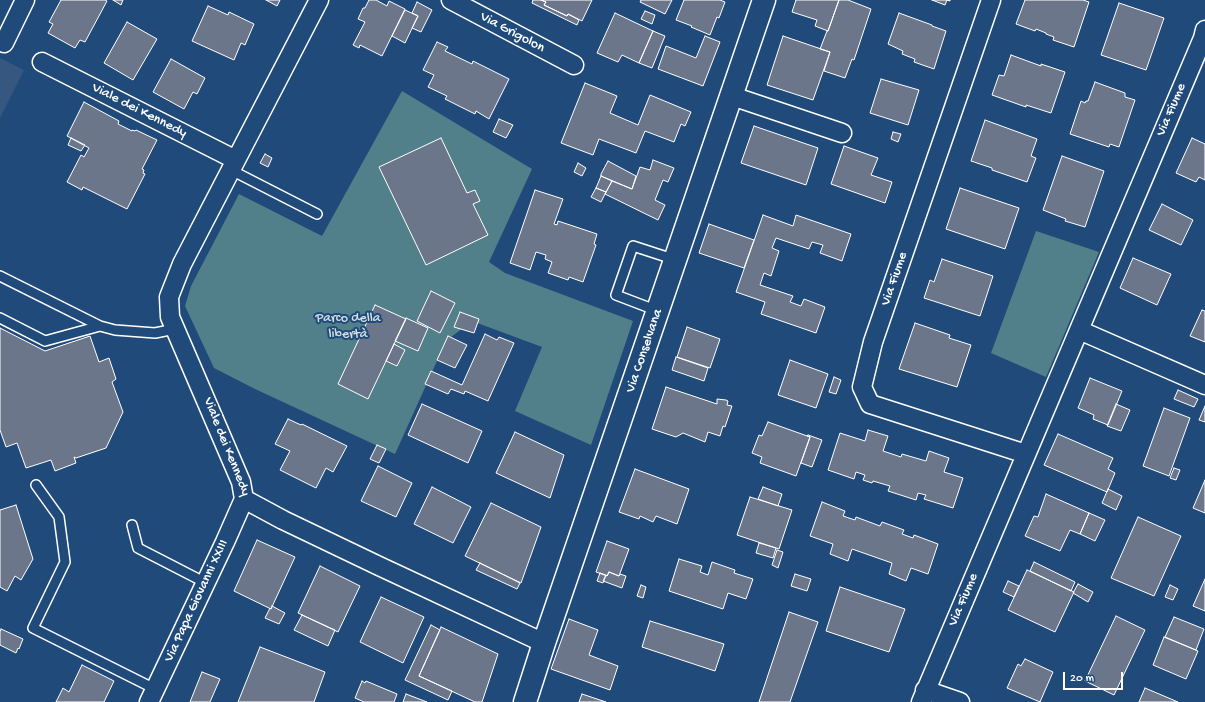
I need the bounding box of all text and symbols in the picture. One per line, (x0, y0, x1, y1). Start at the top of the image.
street label: Via Grigolon (477, 9, 547, 57)
street label: Viale dei Kennedy (89, 80, 189, 142)
street label: Via Fiume (1153, 81, 1191, 139)
street label: Via Fiume (878, 250, 912, 308)
street label: Via Conselvana (623, 307, 667, 395)
park label: Parco della libertà (315, 311, 381, 344)
street label: Viale dei Kennedy (199, 395, 253, 499)
street label: Via Papa Giovanni XXIII (161, 537, 233, 665)
street label: Via Fiume (945, 571, 983, 629)
scale bar (1065, 664, 1125, 690)
text: 20 m (1070, 672, 1094, 686)

